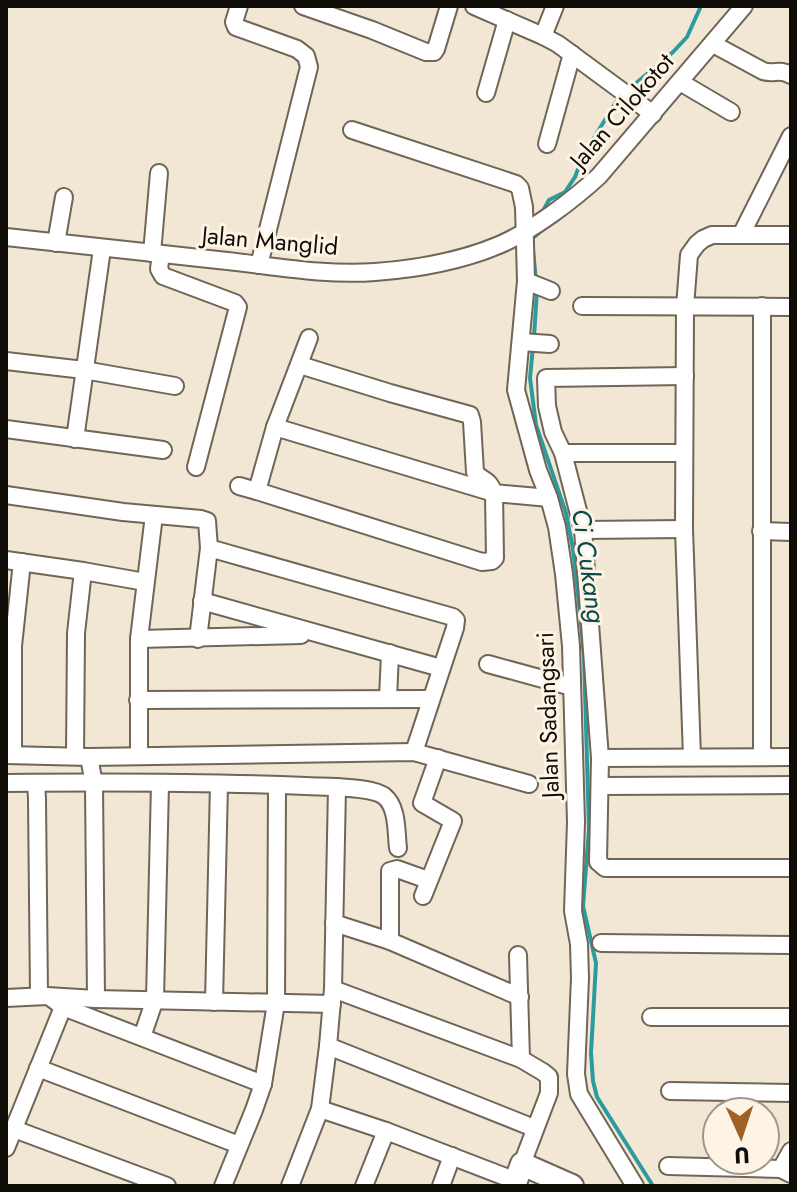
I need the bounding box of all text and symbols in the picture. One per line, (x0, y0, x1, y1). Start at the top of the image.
street label: Jalan Cilokotot (559, 45, 682, 179)
street label: Jalan Manglid (197, 217, 340, 264)
water label: Ci Cukang (562, 506, 616, 626)
street label: Jalan Sadangsari (527, 631, 568, 802)
north arrow (701, 1096, 781, 1176)
text: U (734, 1140, 751, 1172)

